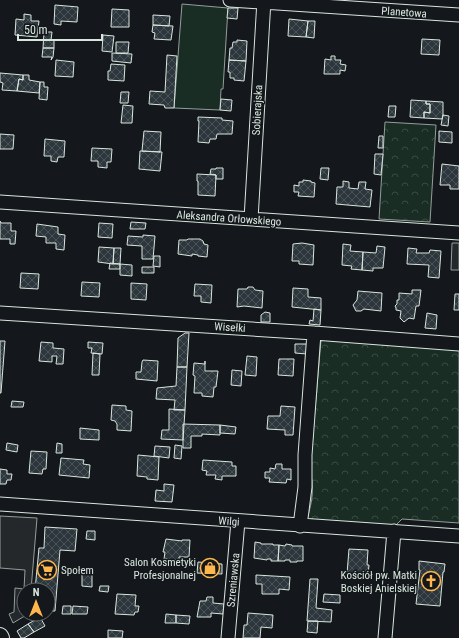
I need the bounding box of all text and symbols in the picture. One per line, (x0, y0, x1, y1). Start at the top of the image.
street label: Planetowa (381, 4, 427, 21)
scale bar (18, 16, 102, 42)
text: 50 m (24, 23, 48, 37)
street label: Sobierajska (250, 84, 265, 136)
street label: Aleksandra Orłowskiego (176, 208, 282, 229)
street label: Wisełki (214, 320, 246, 335)
street label: Wilgi (218, 514, 240, 529)
street label: Szreniawska (225, 552, 242, 608)
place label: Salon Kosmetyki Profesjonalnej (124, 556, 196, 582)
shop icon: Salon Kosmetyki Profesjonalnej (199, 557, 221, 579)
supermarket icon: Społem (36, 559, 58, 581)
place label: Społem (61, 564, 94, 577)
place label: Kościół pw. Matki Boskiej Anielskiej (341, 569, 417, 595)
church icon: Kościół pw. Matki Boskiej Anielskiej (420, 570, 442, 592)
north arrow (16, 582, 56, 622)
text: N (33, 586, 40, 599)

